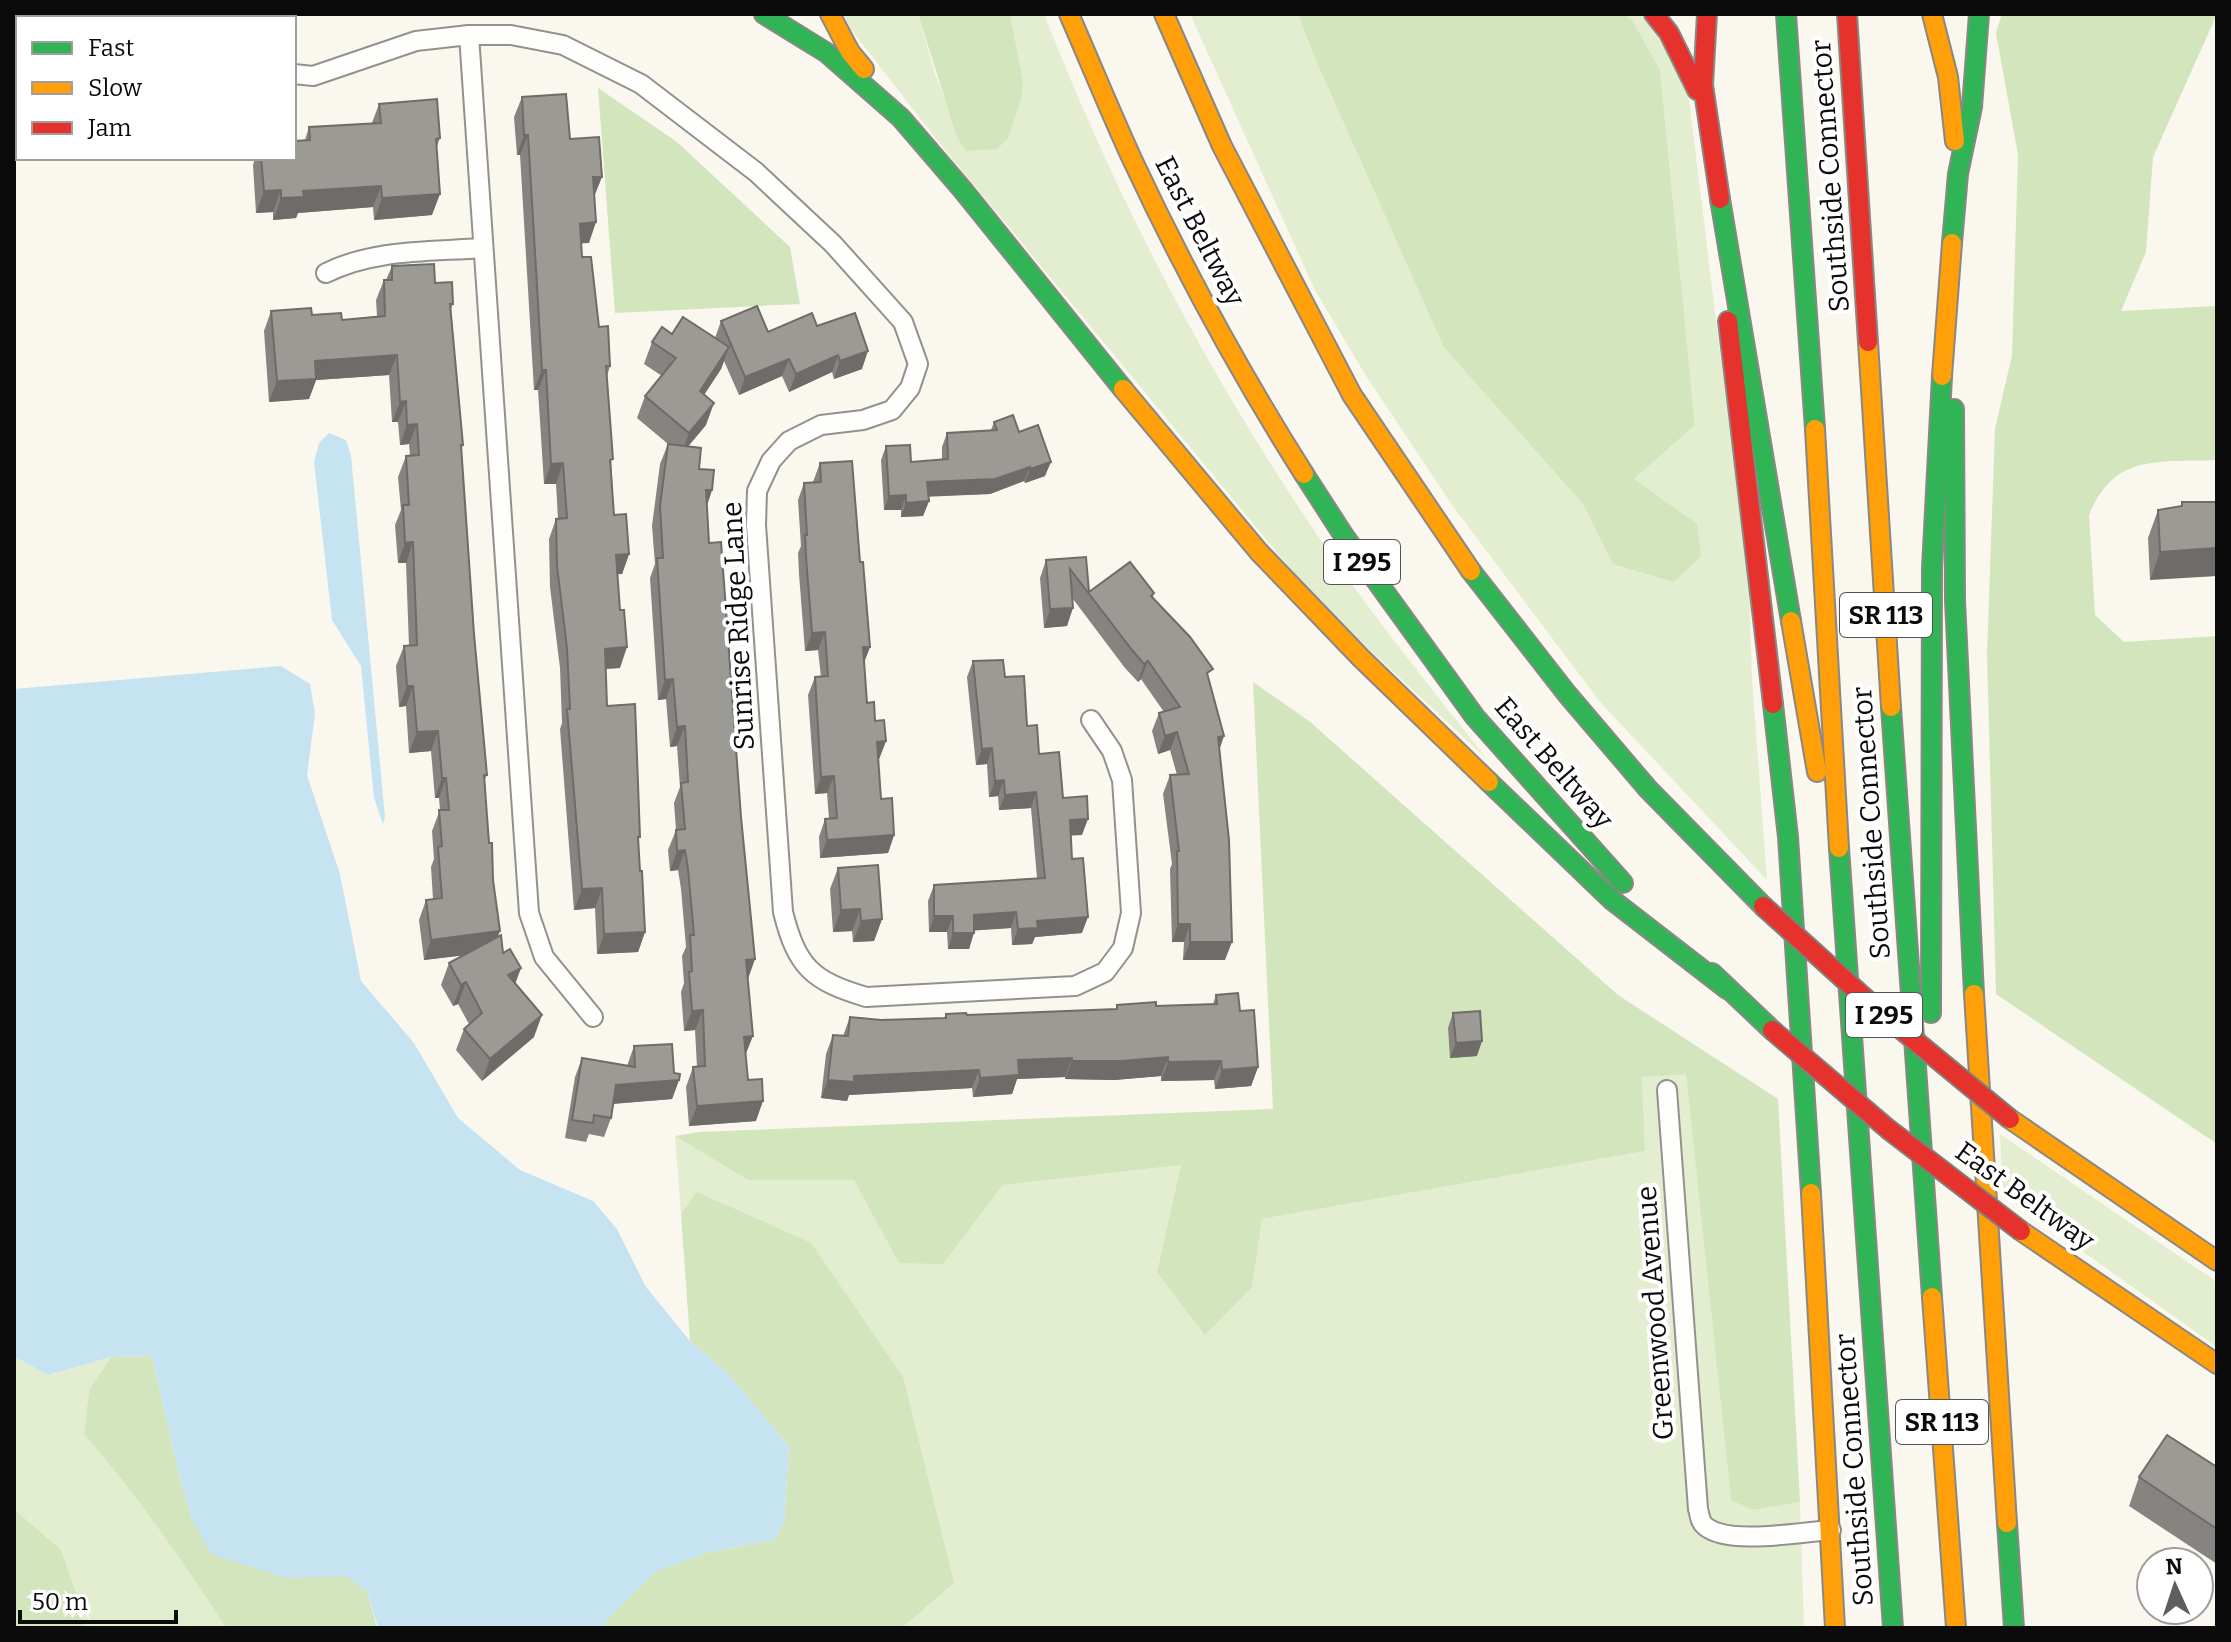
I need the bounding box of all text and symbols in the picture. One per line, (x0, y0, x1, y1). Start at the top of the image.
legend (16, 16, 296, 160)
text: Fast (88, 34, 134, 62)
street label: Southside Connector (1804, 39, 1856, 313)
text: Slow (88, 74, 143, 102)
text: Jam (87, 114, 132, 142)
street label: East Beltway (1148, 151, 1252, 311)
street label: Sunrise Ridge Lane (715, 501, 761, 751)
road number: I 295 (1324, 540, 1400, 584)
road number: SR 113 (1840, 593, 1932, 637)
street label: Southside Connector (1845, 686, 1897, 960)
street label: East Beltway (1488, 691, 1620, 836)
road number: I 295 (1846, 993, 1922, 1037)
street label: East Beltway (1949, 1135, 2101, 1257)
street label: Greenwood Avenue (1630, 1185, 1680, 1441)
street label: Southside Connector (1828, 1333, 1880, 1607)
road number: SR 113 (1896, 1400, 1988, 1444)
north arrow (2135, 1546, 2215, 1626)
text: N (2165, 1553, 2183, 1580)
scale bar (20, 1574, 176, 1624)
text: 50 m (32, 1588, 88, 1616)

